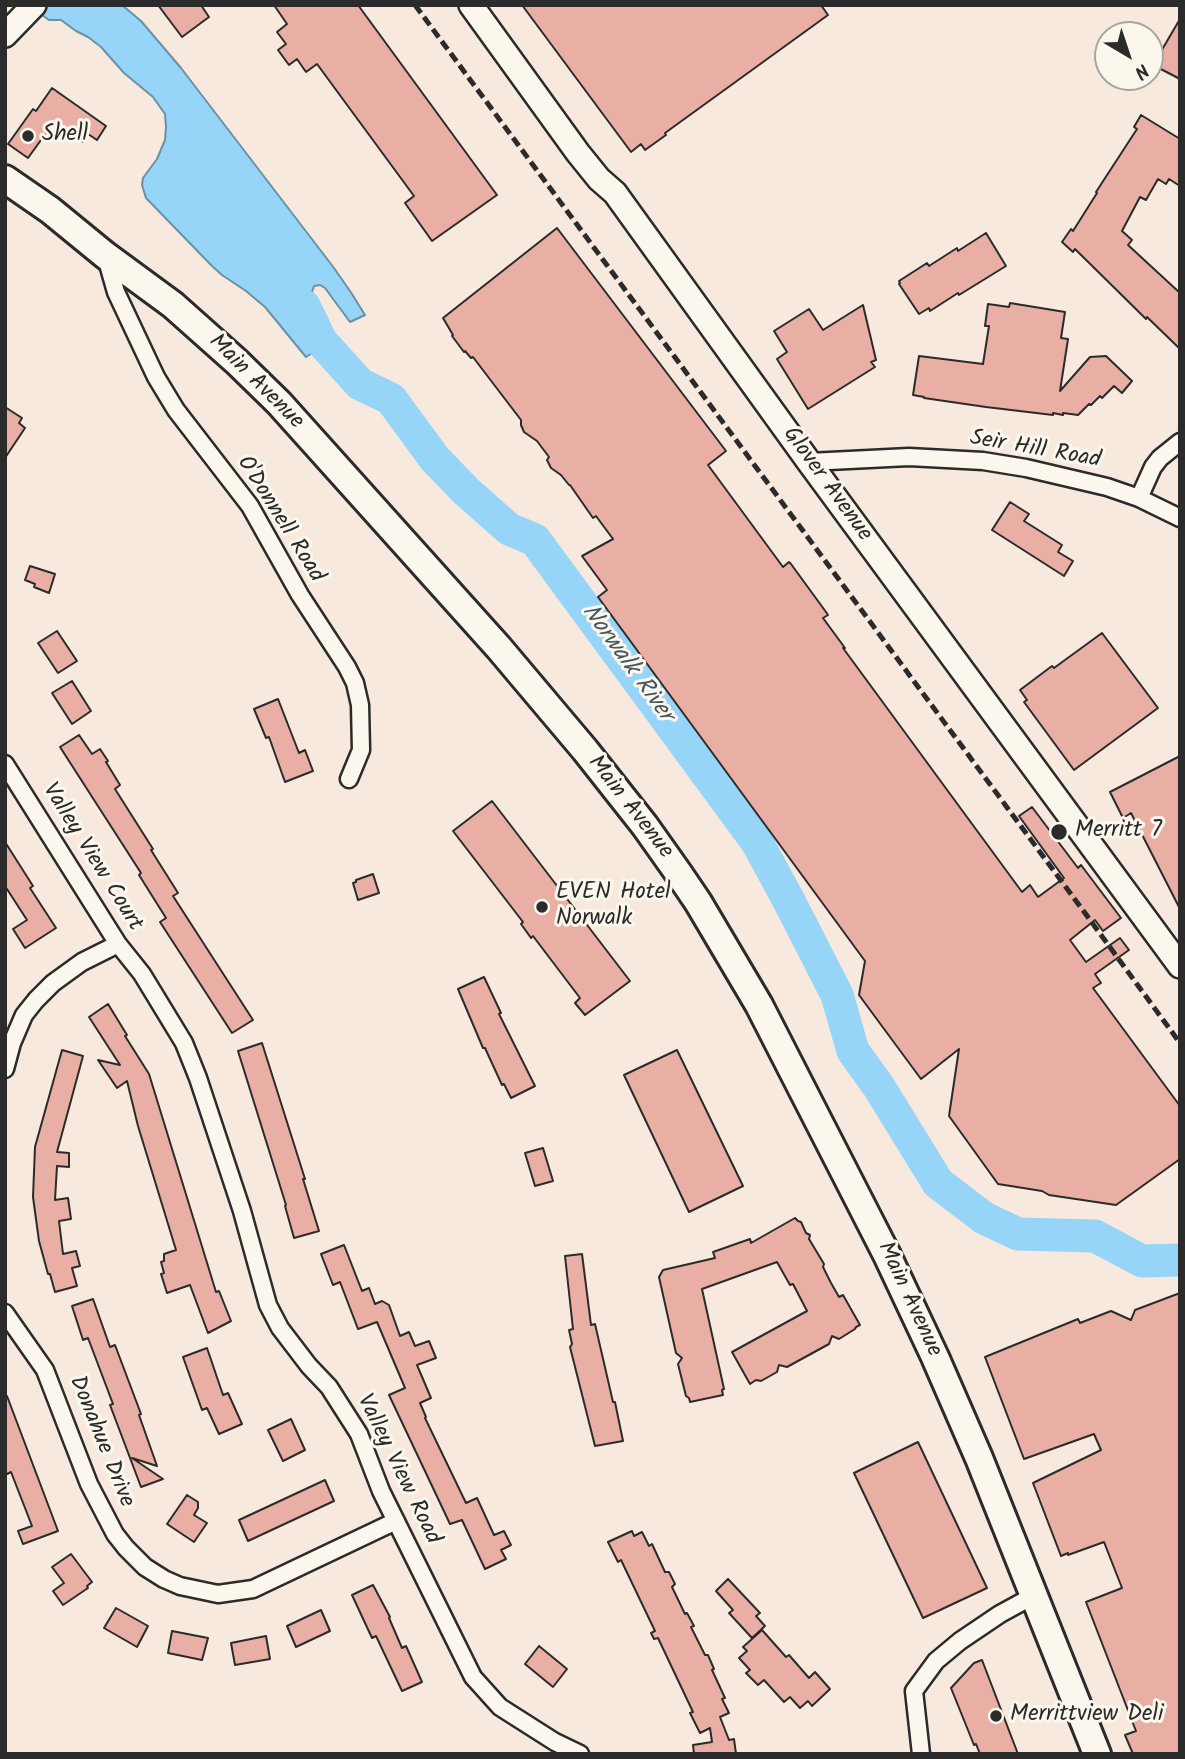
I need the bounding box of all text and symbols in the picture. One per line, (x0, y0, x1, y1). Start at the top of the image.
north arrow (1094, 21, 1164, 91)
text: N (1127, 55, 1155, 86)
place label: Shell (42, 122, 88, 150)
marker: Shell (20, 128, 36, 144)
street label: Main Avenue (202, 330, 308, 436)
street label: Glover Avenue (775, 422, 877, 548)
street label: Seir Hill Road (967, 426, 1103, 476)
street label: O'Donnell Road (229, 452, 329, 588)
water label: Norwalk River (574, 600, 678, 728)
street label: Main Avenue (580, 751, 678, 865)
street label: Valley View Court (34, 779, 148, 937)
place label: Merritt 7 (1075, 818, 1162, 846)
marker: Merritt 7 (1049, 822, 1069, 842)
place label: EVEN Hotel Norwalk (556, 880, 671, 934)
marker: EVEN Hotel Norwalk (534, 899, 550, 915)
street label: Main Avenue (869, 1238, 947, 1362)
street label: Donahue Drive (61, 1372, 139, 1512)
street label: Valley View Road (349, 1390, 445, 1550)
place label: Merrittview Deli (1010, 1702, 1164, 1730)
marker: Merrittview Deli (988, 1708, 1004, 1724)

